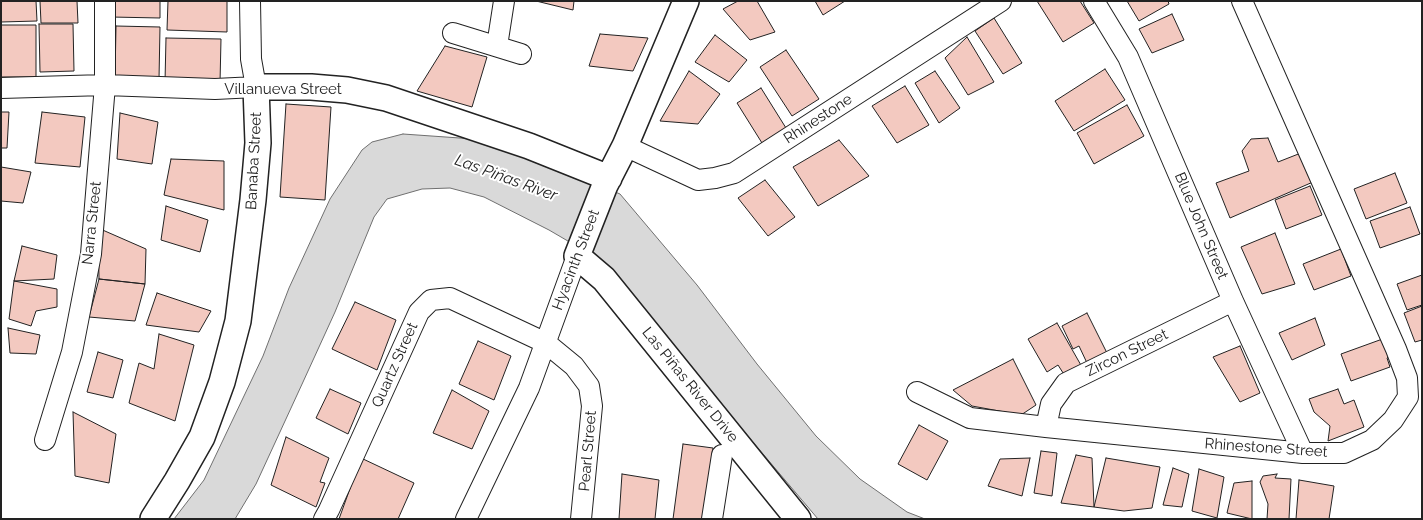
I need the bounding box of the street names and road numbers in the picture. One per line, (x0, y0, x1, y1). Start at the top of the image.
street label: Villanueva Street (224, 80, 342, 98)
street label: Rhinestone (780, 90, 856, 148)
street label: Banaba Street (242, 112, 266, 210)
street label: Blue John Street (1170, 170, 1232, 282)
street label: Narra Street (79, 180, 105, 266)
street label: Hyacinth Street (549, 207, 603, 313)
street label: Quartz Street (368, 320, 422, 410)
street label: Las Piñas River Drive (638, 324, 742, 446)
street label: Zircon Street (1083, 325, 1171, 381)
street label: Pearl Street (576, 410, 600, 492)
street label: Rhinestone Street (1204, 435, 1328, 461)

